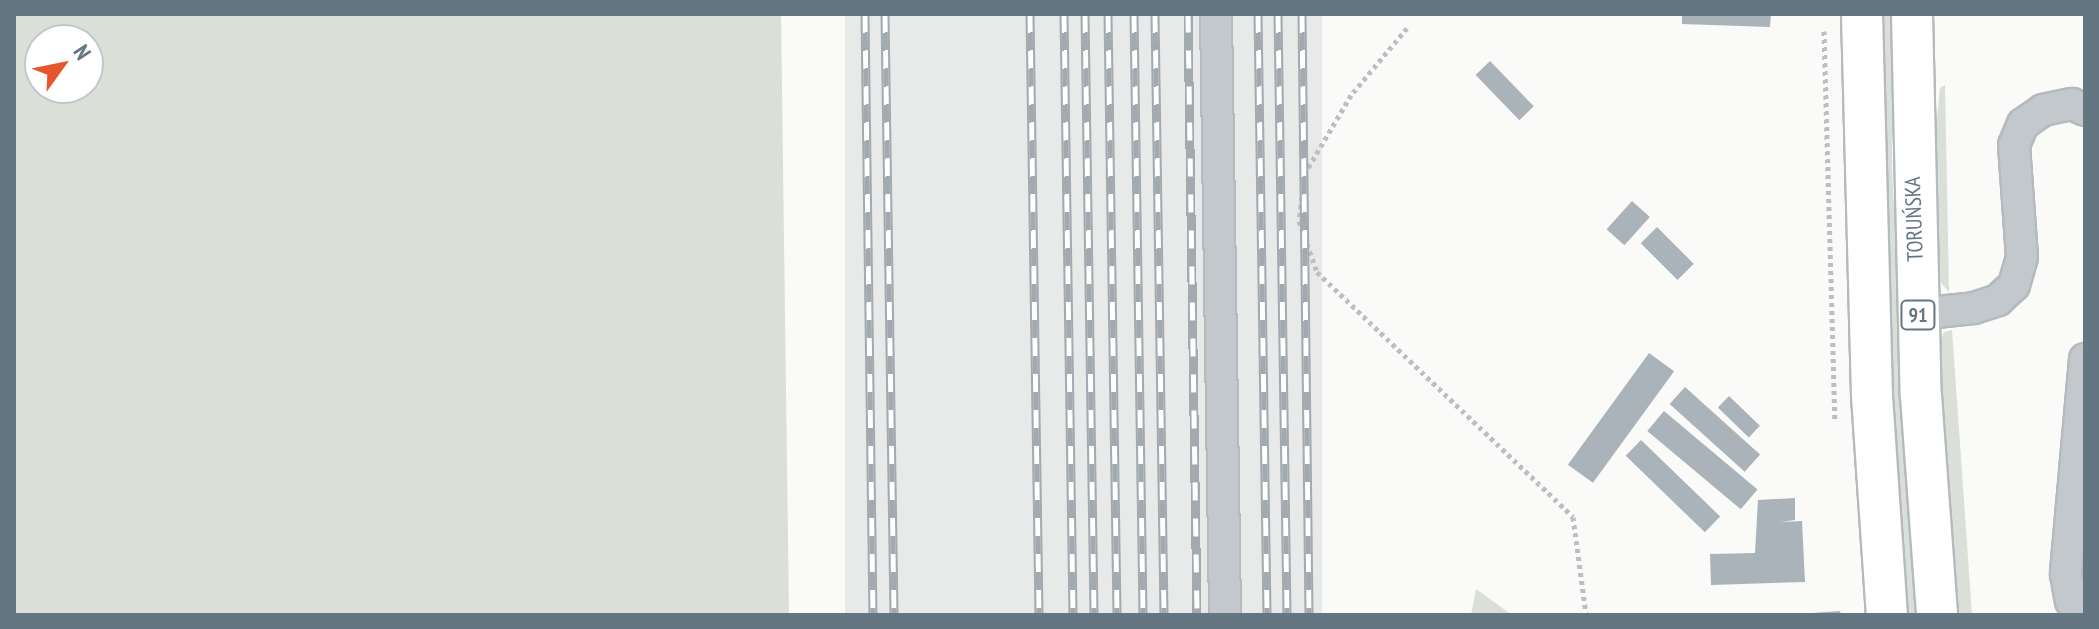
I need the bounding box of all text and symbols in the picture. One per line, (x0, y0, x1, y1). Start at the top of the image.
north arrow (24, 24, 104, 104)
text: N (67, 39, 97, 65)
street label: TORUŃSKA (1899, 176, 1929, 262)
road number: 91 (1900, 299, 1936, 331)

